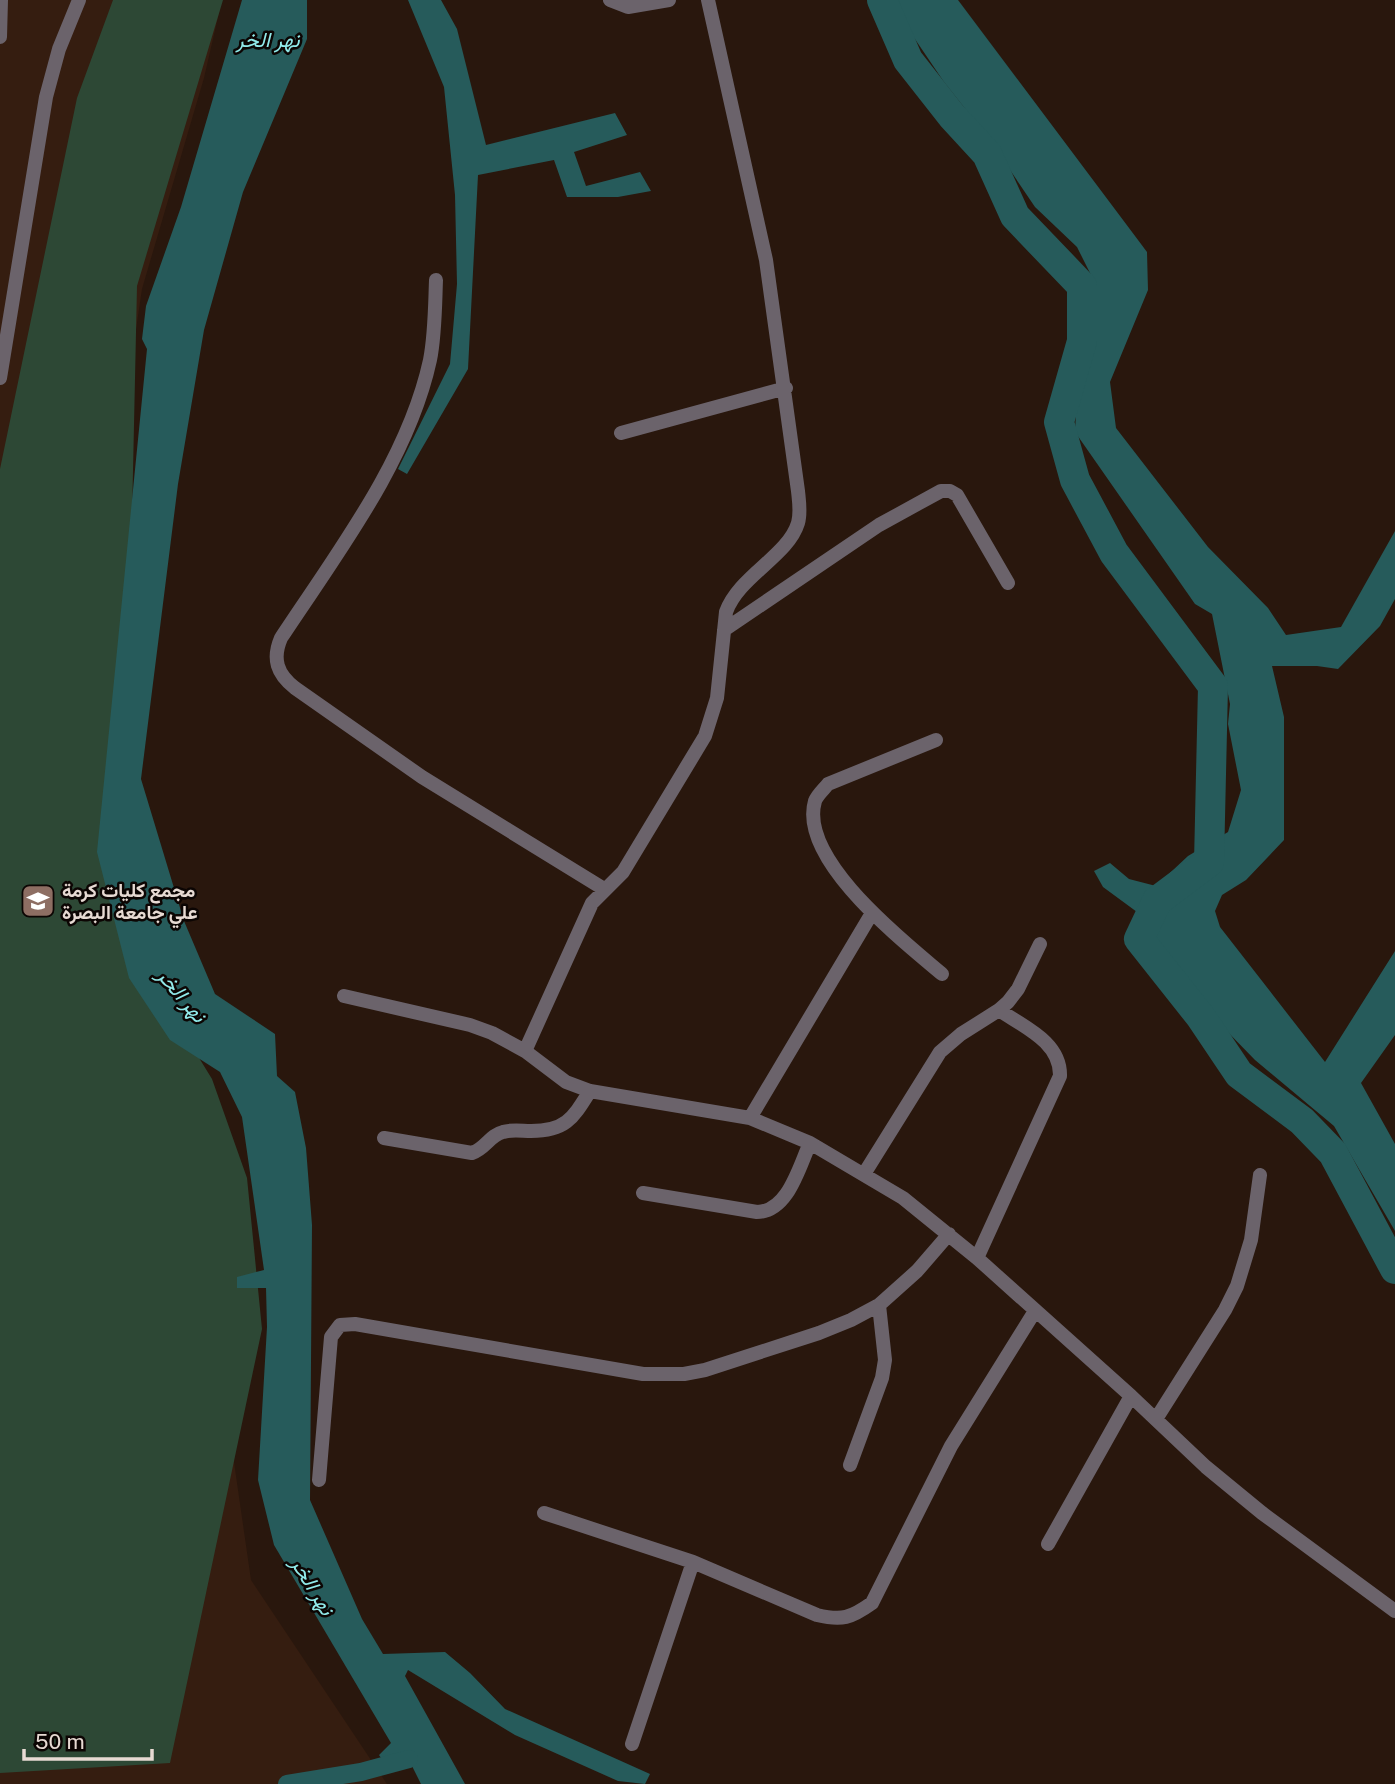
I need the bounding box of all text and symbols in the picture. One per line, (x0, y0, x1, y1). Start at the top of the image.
water label: نهر الخر (234, 27, 301, 53)
place label: مجمع كليات كرمة علي جامعة البصرة (62, 879, 198, 929)
school or university icon: مجمع كليات كرمة علي جامعة البصرة (19, 882, 57, 920)
water label: نهر الخر (150, 961, 212, 1029)
water label: نهر الخر (284, 1551, 340, 1621)
scale bar (24, 1718, 152, 1762)
text: 50 m (35, 1729, 85, 1754)

